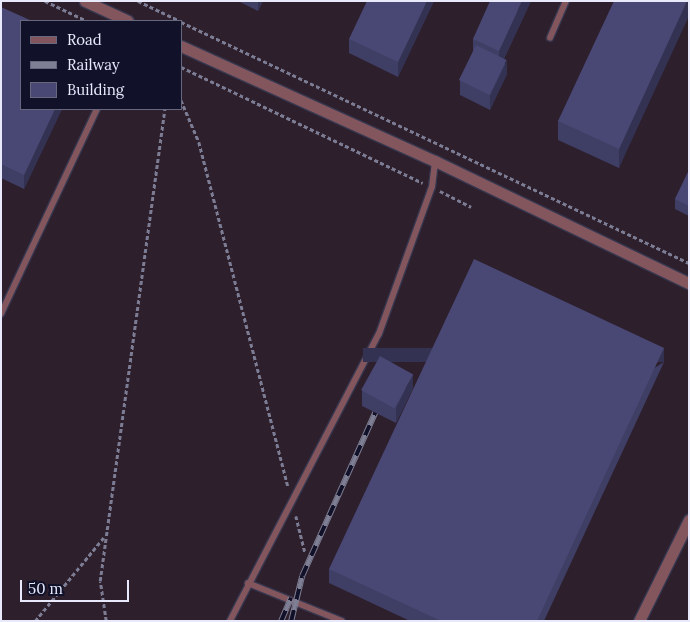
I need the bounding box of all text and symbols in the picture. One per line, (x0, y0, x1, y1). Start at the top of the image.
legend (20, 20, 182, 110)
text: Road (67, 30, 102, 49)
text: Railway (67, 55, 120, 74)
text: Building (67, 80, 124, 99)
scale bar (22, 570, 131, 602)
text: 50 m (28, 579, 63, 598)

